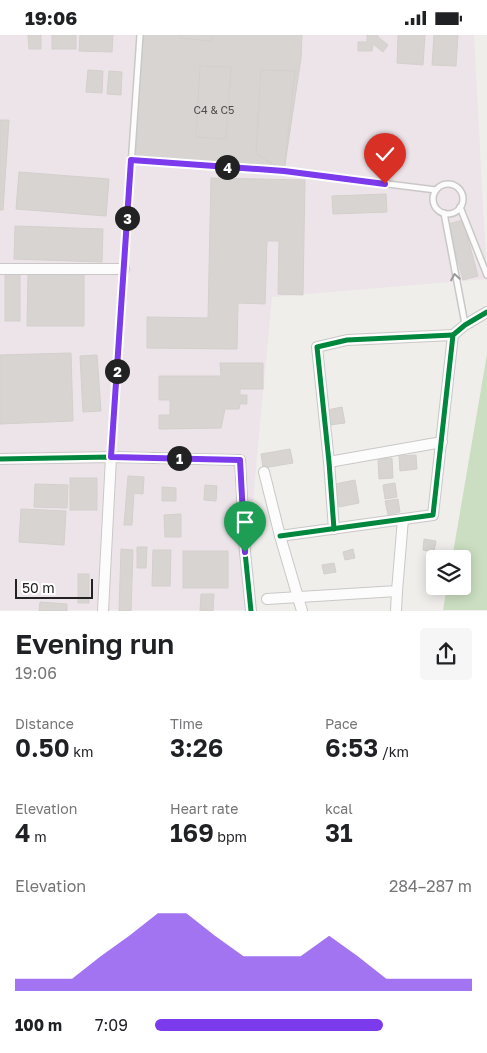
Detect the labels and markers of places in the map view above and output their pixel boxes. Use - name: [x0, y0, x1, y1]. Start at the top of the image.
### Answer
- pin: [364, 133, 406, 184]
- pin: 4: [214, 155, 240, 179]
- pin: 3: [114, 205, 140, 231]
- pin: 2: [104, 359, 130, 383]
- pin: 1: [166, 445, 192, 471]
- pin: [224, 501, 266, 552]

